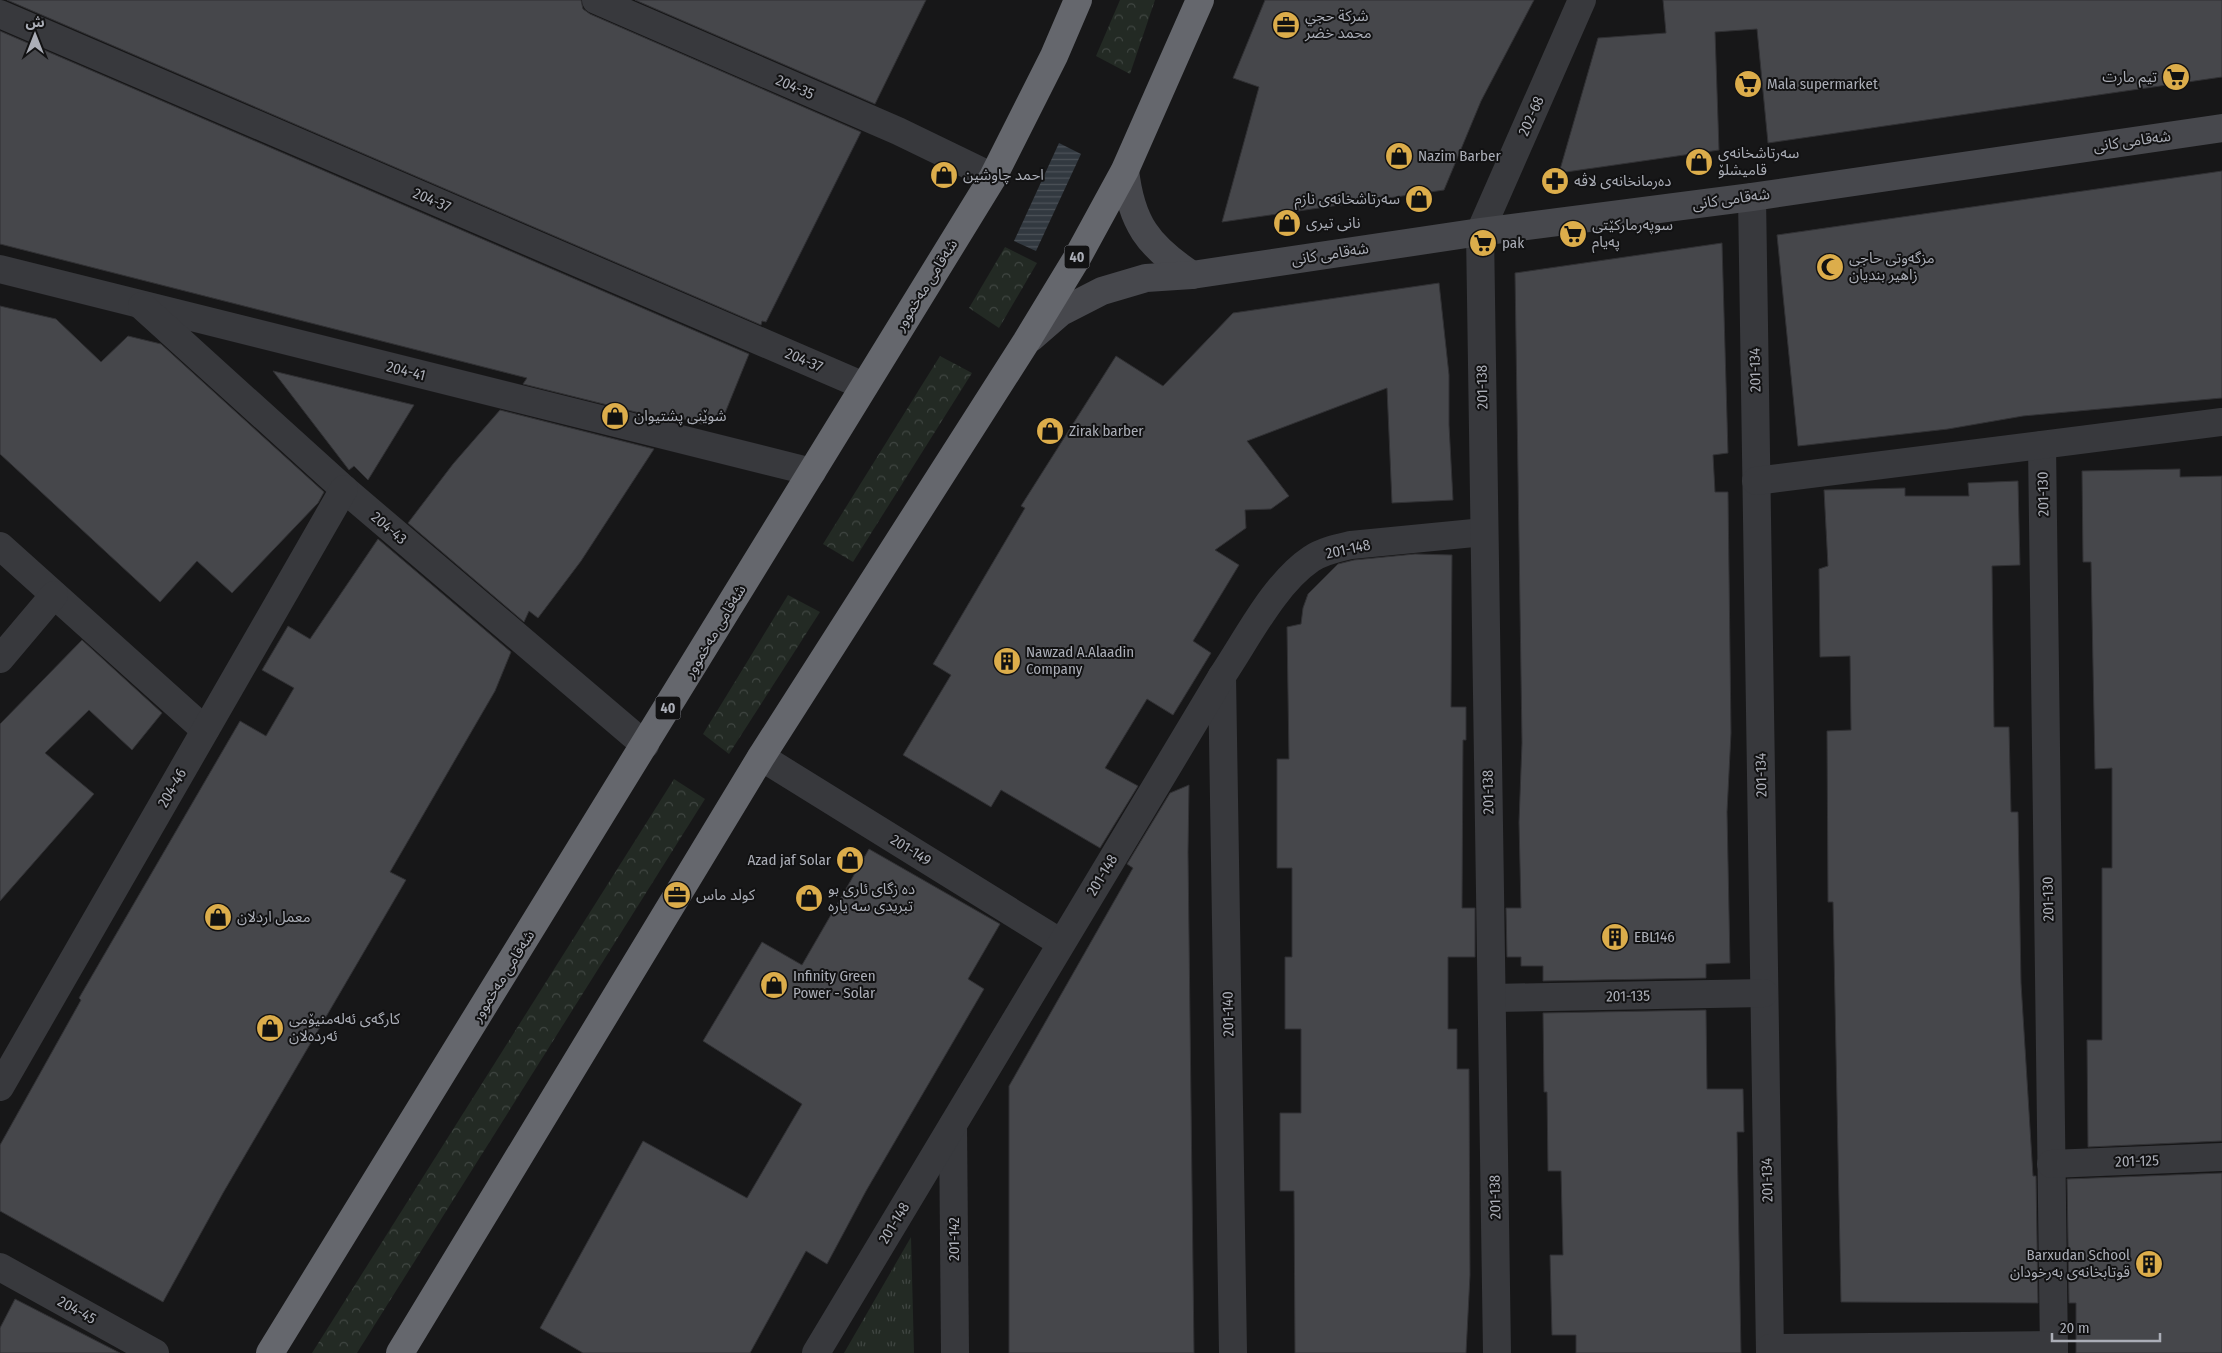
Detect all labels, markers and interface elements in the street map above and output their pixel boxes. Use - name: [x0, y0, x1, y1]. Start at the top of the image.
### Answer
- place label: شركة حجي محمد خضر: [1304, 7, 1372, 42]
- north arrow: [10, 10, 60, 60]
- office icon: شركة حجي محمد خضر: [1271, 10, 1301, 40]
- text: ش: [25, 14, 45, 31]
- supermarket icon: تيم مارت: [2161, 62, 2191, 92]
- place label: تيم مارت: [2102, 68, 2157, 88]
- supermarket icon: Mala supermarket: [1733, 69, 1763, 99]
- street label: 204-35: [773, 71, 817, 103]
- place label: Mala supermarket: [1767, 75, 1878, 93]
- street label: 202-68: [1514, 93, 1548, 139]
- street label: شەقامی کانی: [2092, 127, 2172, 155]
- shop icon: Nazim Barber: [1384, 141, 1414, 171]
- place label: سەرتاشخانەی قامیشلۆ: [1718, 144, 1800, 179]
- place label: Nazim Barber: [1418, 147, 1501, 165]
- shop icon: سەرتاشخانەی قامیشلۆ: [1684, 147, 1714, 177]
- shop icon: احمد چاوشين: [929, 160, 959, 190]
- place label: احمد چاوشين: [963, 166, 1044, 185]
- pharmacy icon: دەرمانخانەی لاڤە: [1540, 166, 1570, 196]
- place label: دەرمانخانەی لاڤە: [1574, 172, 1671, 190]
- street label: 204-37: [410, 184, 454, 216]
- shop icon: سەرتاشخانەی نازم: [1404, 184, 1434, 214]
- street label: شەقامی کانی: [1691, 185, 1771, 213]
- place label: سەرتاشخانەی نازم: [1295, 190, 1400, 210]
- shop icon: نانی تیری: [1272, 208, 1302, 238]
- place label: نانی تیری: [1306, 214, 1360, 232]
- place label: سوپەرماركێتی پەیام: [1592, 216, 1673, 253]
- supermarket icon: سوپەرماركێتی پەیام: [1558, 219, 1588, 249]
- supermarket icon: pak: [1468, 228, 1498, 258]
- place label: pak: [1502, 234, 1524, 252]
- street label: شەقامی مەخموور: [890, 236, 961, 335]
- street label: شەقامی کانی: [1290, 239, 1370, 269]
- road number: 40: [1064, 246, 1090, 268]
- place label: مزگەوتی حاجی زاهیر بندیان: [1849, 249, 1935, 284]
- mosque icon: مزگەوتی حاجی زاهیر بندیان: [1815, 252, 1845, 282]
- street label: 204-37: [782, 344, 826, 376]
- street label: 201-134: [1746, 348, 1764, 392]
- street label: 204-41: [385, 358, 427, 384]
- street label: 201-138: [1473, 365, 1491, 409]
- shop icon: شوێنی پشتیوان: [600, 401, 630, 431]
- place label: شوێنی پشتیوان: [634, 407, 727, 426]
- shop icon: Zirak barber: [1035, 416, 1065, 446]
- place label: Zirak barber: [1069, 422, 1144, 440]
- street label: 201-130: [2034, 471, 2052, 517]
- street label: 204-43: [368, 508, 411, 548]
- street label: 201-148: [1324, 536, 1372, 562]
- street label: شەقامی مەخموور: [680, 581, 750, 681]
- place label: Nawzad A.Alaadin Company: [1026, 643, 1134, 678]
- building icon: Nawzad A.Alaadin Company: [992, 646, 1022, 676]
- road number: 40: [656, 696, 680, 720]
- street label: 201-134: [1752, 753, 1770, 797]
- street label: 204-46: [154, 765, 190, 811]
- street label: 201-138: [1479, 770, 1497, 814]
- street label: 201-149: [887, 831, 935, 869]
- shop icon: Azad jaf Solar: [835, 845, 865, 875]
- place label: Azad jaf Solar: [747, 851, 832, 869]
- street label: 201-148: [1083, 851, 1121, 899]
- street label: 201-130: [2039, 876, 2057, 922]
- office icon: كولد ماس: [662, 880, 692, 910]
- place label: ده زگاى ئاری بو تبریدی سە یارە: [828, 880, 915, 915]
- shop icon: ده زگاى ئاری بو تبریدی سە یارە: [794, 883, 824, 913]
- place label: كولد ماس: [696, 886, 756, 904]
- shop icon: معمل اردلان: [203, 902, 233, 932]
- place label: معمل اردلان: [237, 908, 311, 926]
- building icon: EBL146: [1600, 922, 1630, 952]
- street label: شەقامی مەخموور: [467, 927, 538, 1026]
- place label: EBL146: [1634, 928, 1675, 946]
- place label: Infinity Green Power - Solar: [793, 967, 876, 1002]
- shop icon: Infinity Green Power - Solar: [759, 970, 789, 1000]
- street label: 201-135: [1606, 987, 1650, 1005]
- street label: 201-140: [1219, 991, 1237, 1037]
- place label: کارگەی ئەلەمنیۆمی ئەردەلان: [289, 1010, 401, 1045]
- shop icon: کارگەی ئەلەمنیۆمی ئەردەلان: [255, 1013, 285, 1043]
- street label: 201-125: [2115, 1151, 2159, 1171]
- street label: 201-134: [1758, 1158, 1776, 1202]
- street label: 201-138: [1486, 1175, 1504, 1219]
- street label: 201-148: [875, 1199, 913, 1247]
- street label: 201-142: [945, 1217, 963, 1261]
- place label: Barxudan School قوتابخانەی بەرخودان: [2010, 1246, 2130, 1281]
- building icon: Barxudan School قوتابخانەی بەرخودان: [2134, 1249, 2164, 1279]
- street label: 204-45: [55, 1292, 99, 1328]
- scale bar: [2052, 1310, 2160, 1342]
- text: 20 m: [2060, 1319, 2090, 1337]

